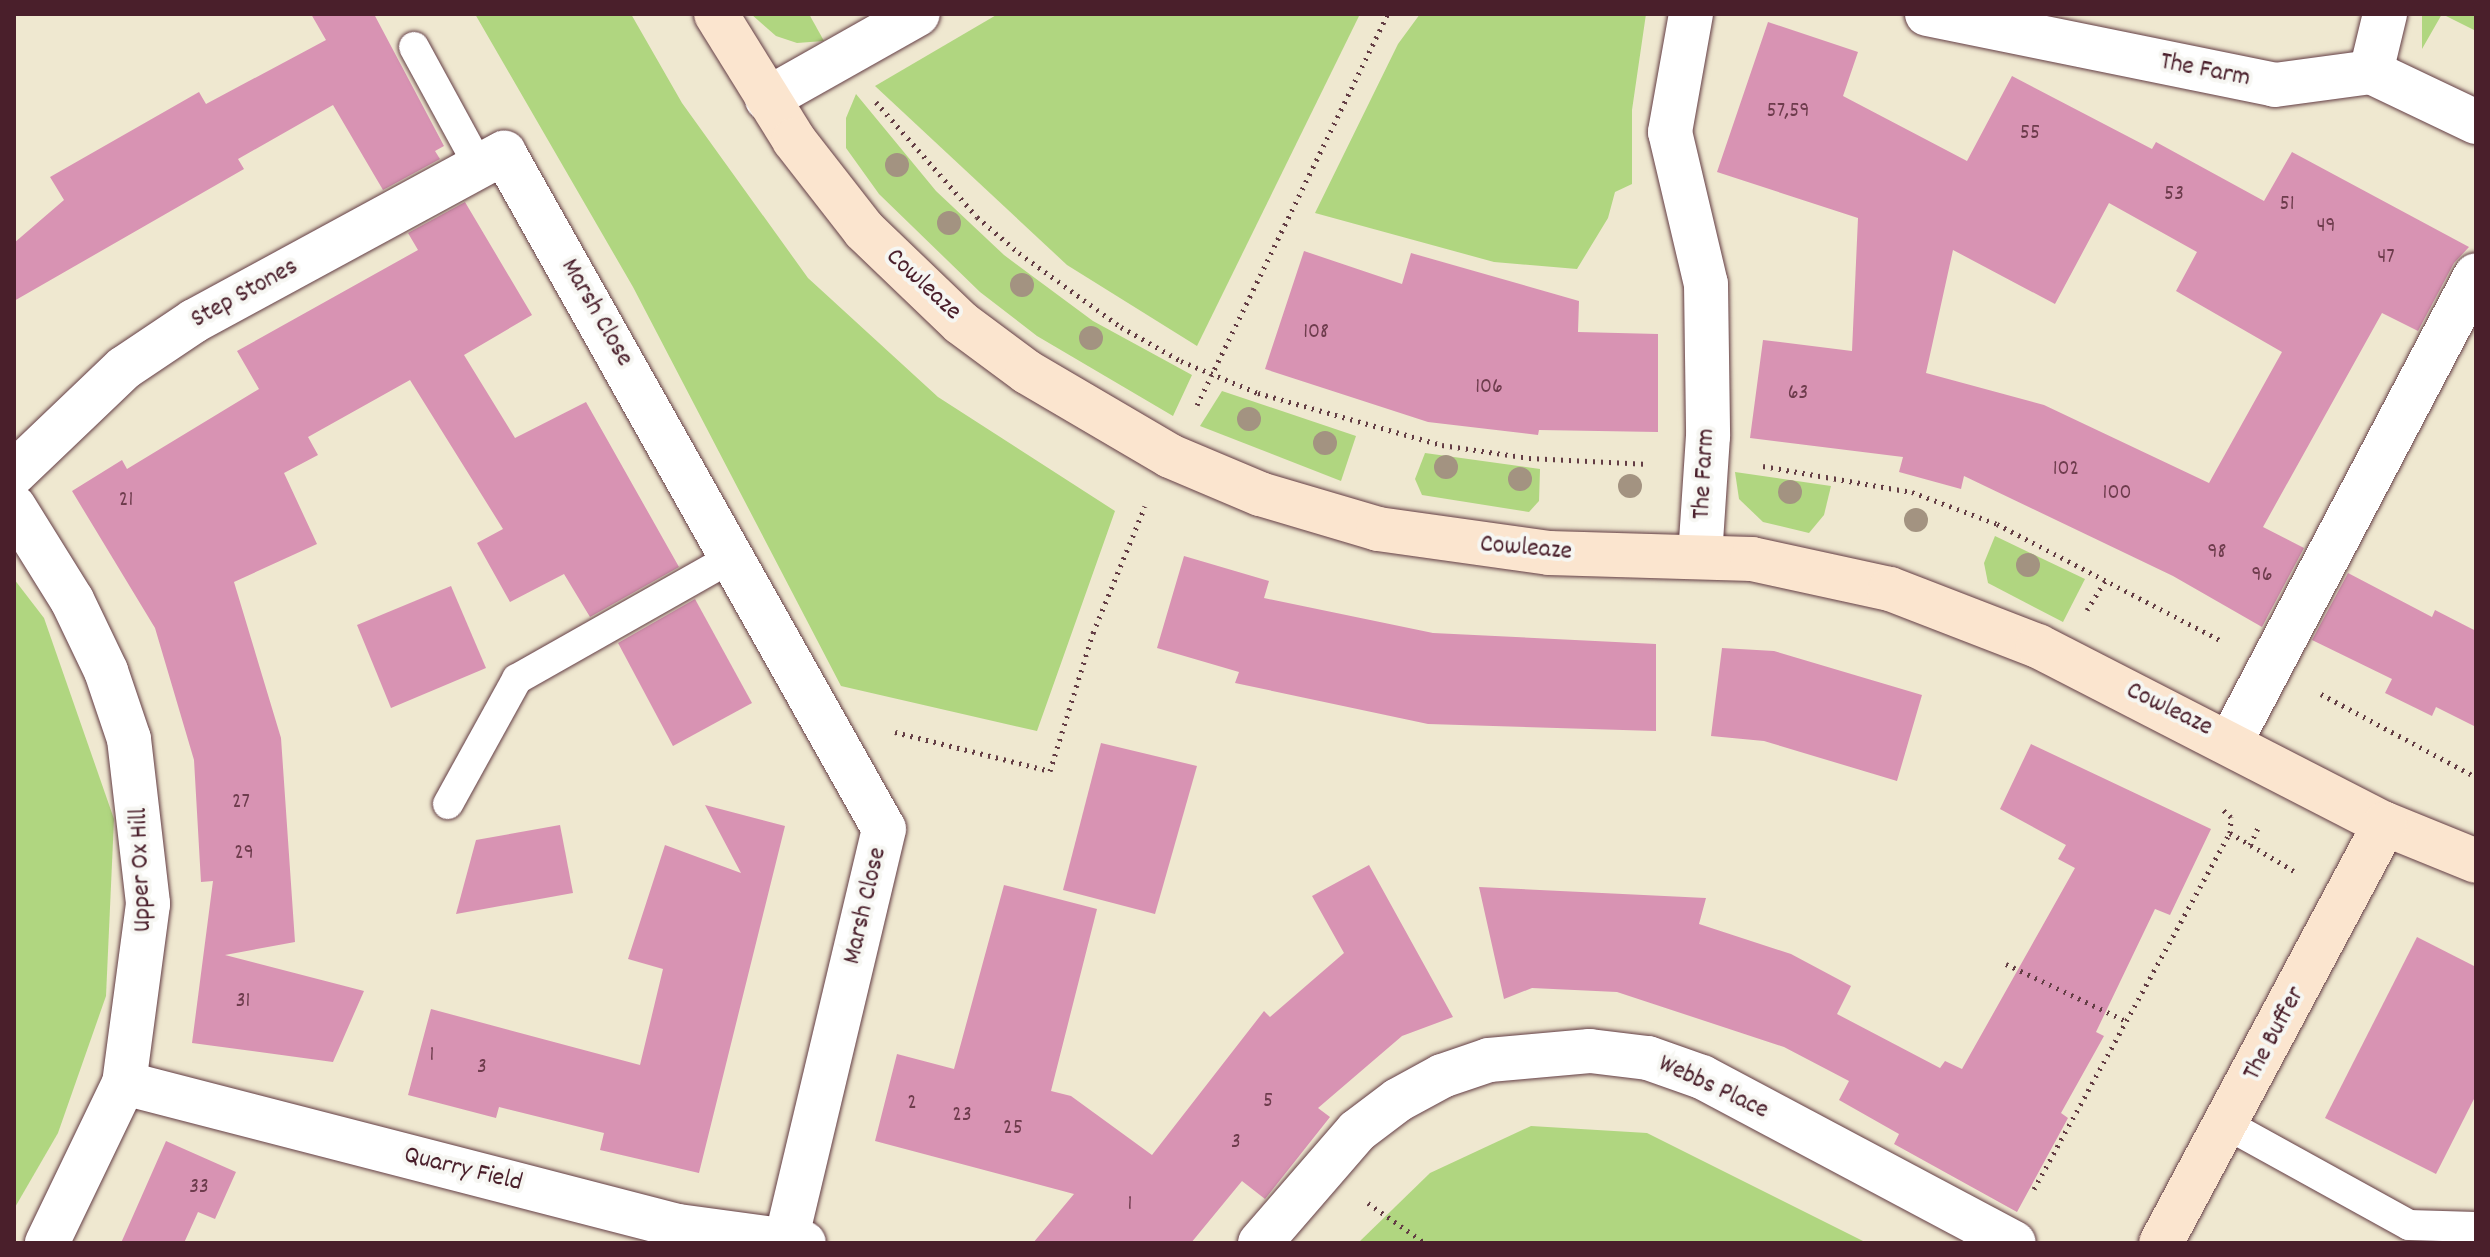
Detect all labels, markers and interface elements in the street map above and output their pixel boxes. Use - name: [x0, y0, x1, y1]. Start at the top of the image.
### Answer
- street label: The Farm: [2157, 47, 2253, 95]
- house number: 57,59: [1766, 99, 1810, 125]
- house number: 55: [2020, 121, 2040, 147]
- house number: 53: [2164, 182, 2184, 208]
- house number: 51: [2279, 192, 2295, 218]
- house number: 49: [2316, 214, 2336, 240]
- street label: Cowleaze: [879, 242, 967, 328]
- house number: 47: [2377, 245, 2395, 271]
- street label: Step Stones: [186, 252, 304, 336]
- street label: Marsh Close: [553, 254, 639, 372]
- house number: 108: [1303, 320, 1329, 346]
- house number: 106: [1475, 375, 1503, 401]
- house number: 63: [1788, 381, 1808, 407]
- street label: The Farm: [1687, 428, 1723, 520]
- house number: 102: [2053, 457, 2079, 483]
- house number: 100: [2103, 481, 2131, 507]
- house number: 21: [119, 488, 133, 514]
- street label: Cowleaze: [1479, 529, 1573, 569]
- house number: 98: [2208, 540, 2226, 566]
- house number: 96: [2252, 563, 2272, 589]
- street label: Cowleaze: [2121, 676, 2217, 744]
- house number: 27: [232, 790, 250, 816]
- street label: Upper Ox Hill: [124, 807, 160, 933]
- house number: 29: [234, 841, 254, 867]
- street label: Marsh Close: [837, 845, 895, 967]
- street label: The Buffer: [2237, 982, 2313, 1086]
- house number: 31: [236, 989, 250, 1015]
- house number: 1: [430, 1043, 434, 1069]
- street label: Webbs Place: [1653, 1049, 1773, 1127]
- house number: 3: [477, 1055, 487, 1081]
- house number: 5: [1263, 1089, 1273, 1115]
- house number: 2: [907, 1091, 917, 1117]
- house number: 23: [952, 1103, 972, 1129]
- house number: 25: [1003, 1116, 1023, 1142]
- house number: 3: [1231, 1130, 1241, 1156]
- street label: Quarry Field: [401, 1140, 525, 1200]
- house number: 33: [189, 1175, 209, 1201]
- house number: 1: [1128, 1192, 1132, 1218]

